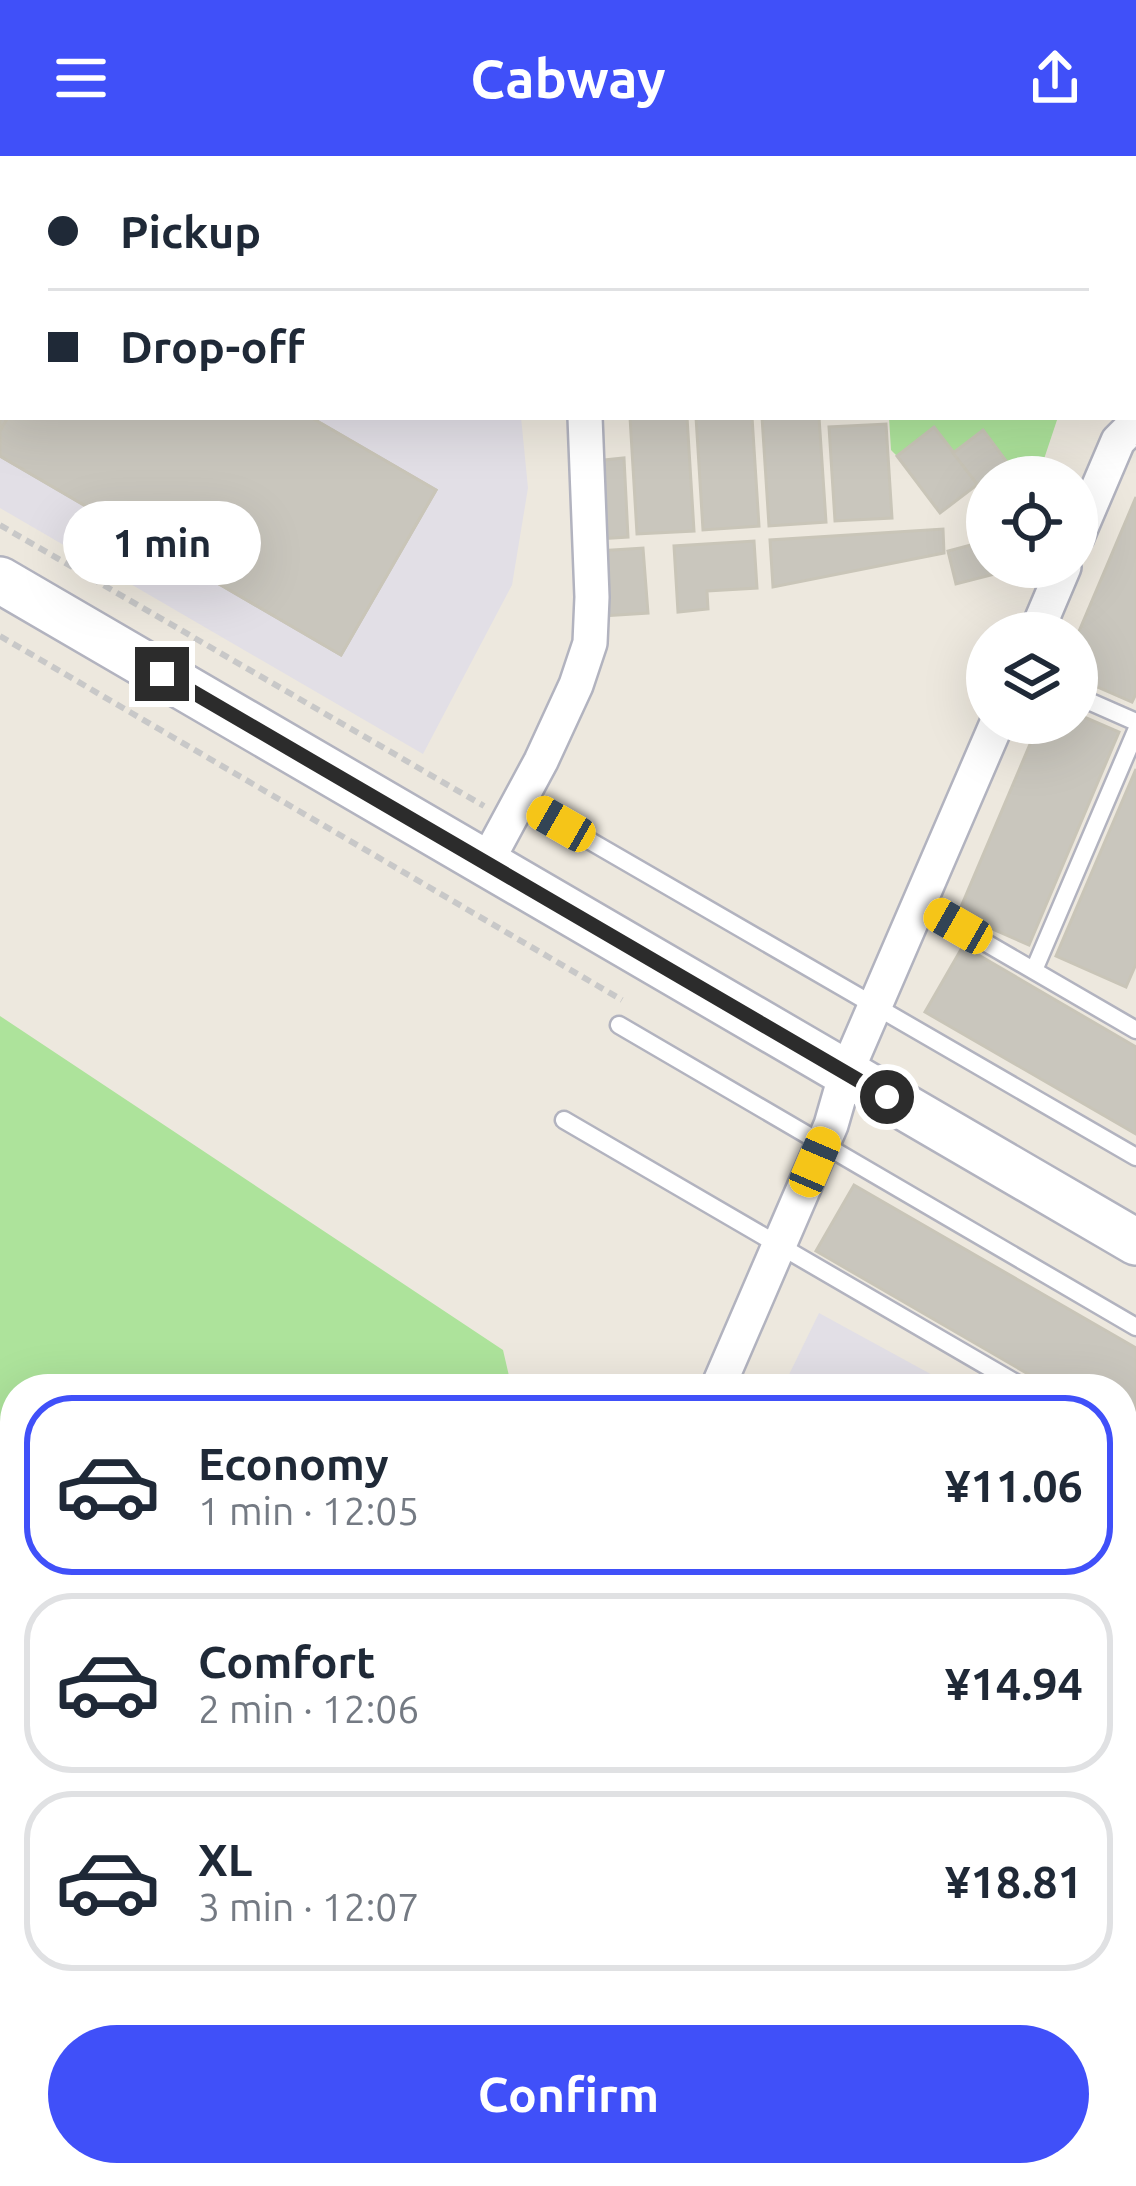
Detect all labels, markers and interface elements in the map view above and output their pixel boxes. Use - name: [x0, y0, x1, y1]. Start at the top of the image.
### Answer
- icon: menu: [48, 45, 114, 111]
- icon: share: [1022, 45, 1088, 111]
- text: Cabway: [470, 48, 666, 108]
- text: Pickup: [120, 206, 261, 257]
- text: Drop-off: [120, 321, 305, 372]
- map controls: [966, 456, 1098, 744]
- button: locate: [966, 456, 1098, 588]
- callout: 1 min: [63, 500, 261, 584]
- text: 1 min: [113, 521, 211, 564]
- button: layers: [966, 612, 1098, 744]
- route end: [135, 647, 189, 701]
- car: [521, 790, 601, 858]
- car: [918, 892, 998, 960]
- route start: [860, 1070, 914, 1124]
- car: [784, 1122, 846, 1202]
- icon: car: [54, 1431, 162, 1539]
- text: Economy: [198, 1438, 389, 1489]
- text: ¥11.06: [945, 1460, 1083, 1511]
- text: 1 min · 12:05: [198, 1489, 419, 1532]
- icon: car: [54, 1629, 162, 1737]
- text: Comfort: [198, 1636, 375, 1687]
- text: ¥14.94: [945, 1658, 1083, 1709]
- text: 2 min · 12:06: [198, 1687, 419, 1730]
- icon: car: [54, 1827, 162, 1935]
- text: XL: [198, 1834, 252, 1885]
- text: ¥18.81: [945, 1856, 1083, 1907]
- text: 3 min · 12:07: [198, 1885, 419, 1928]
- button: Confirm: [48, 2025, 1089, 2163]

